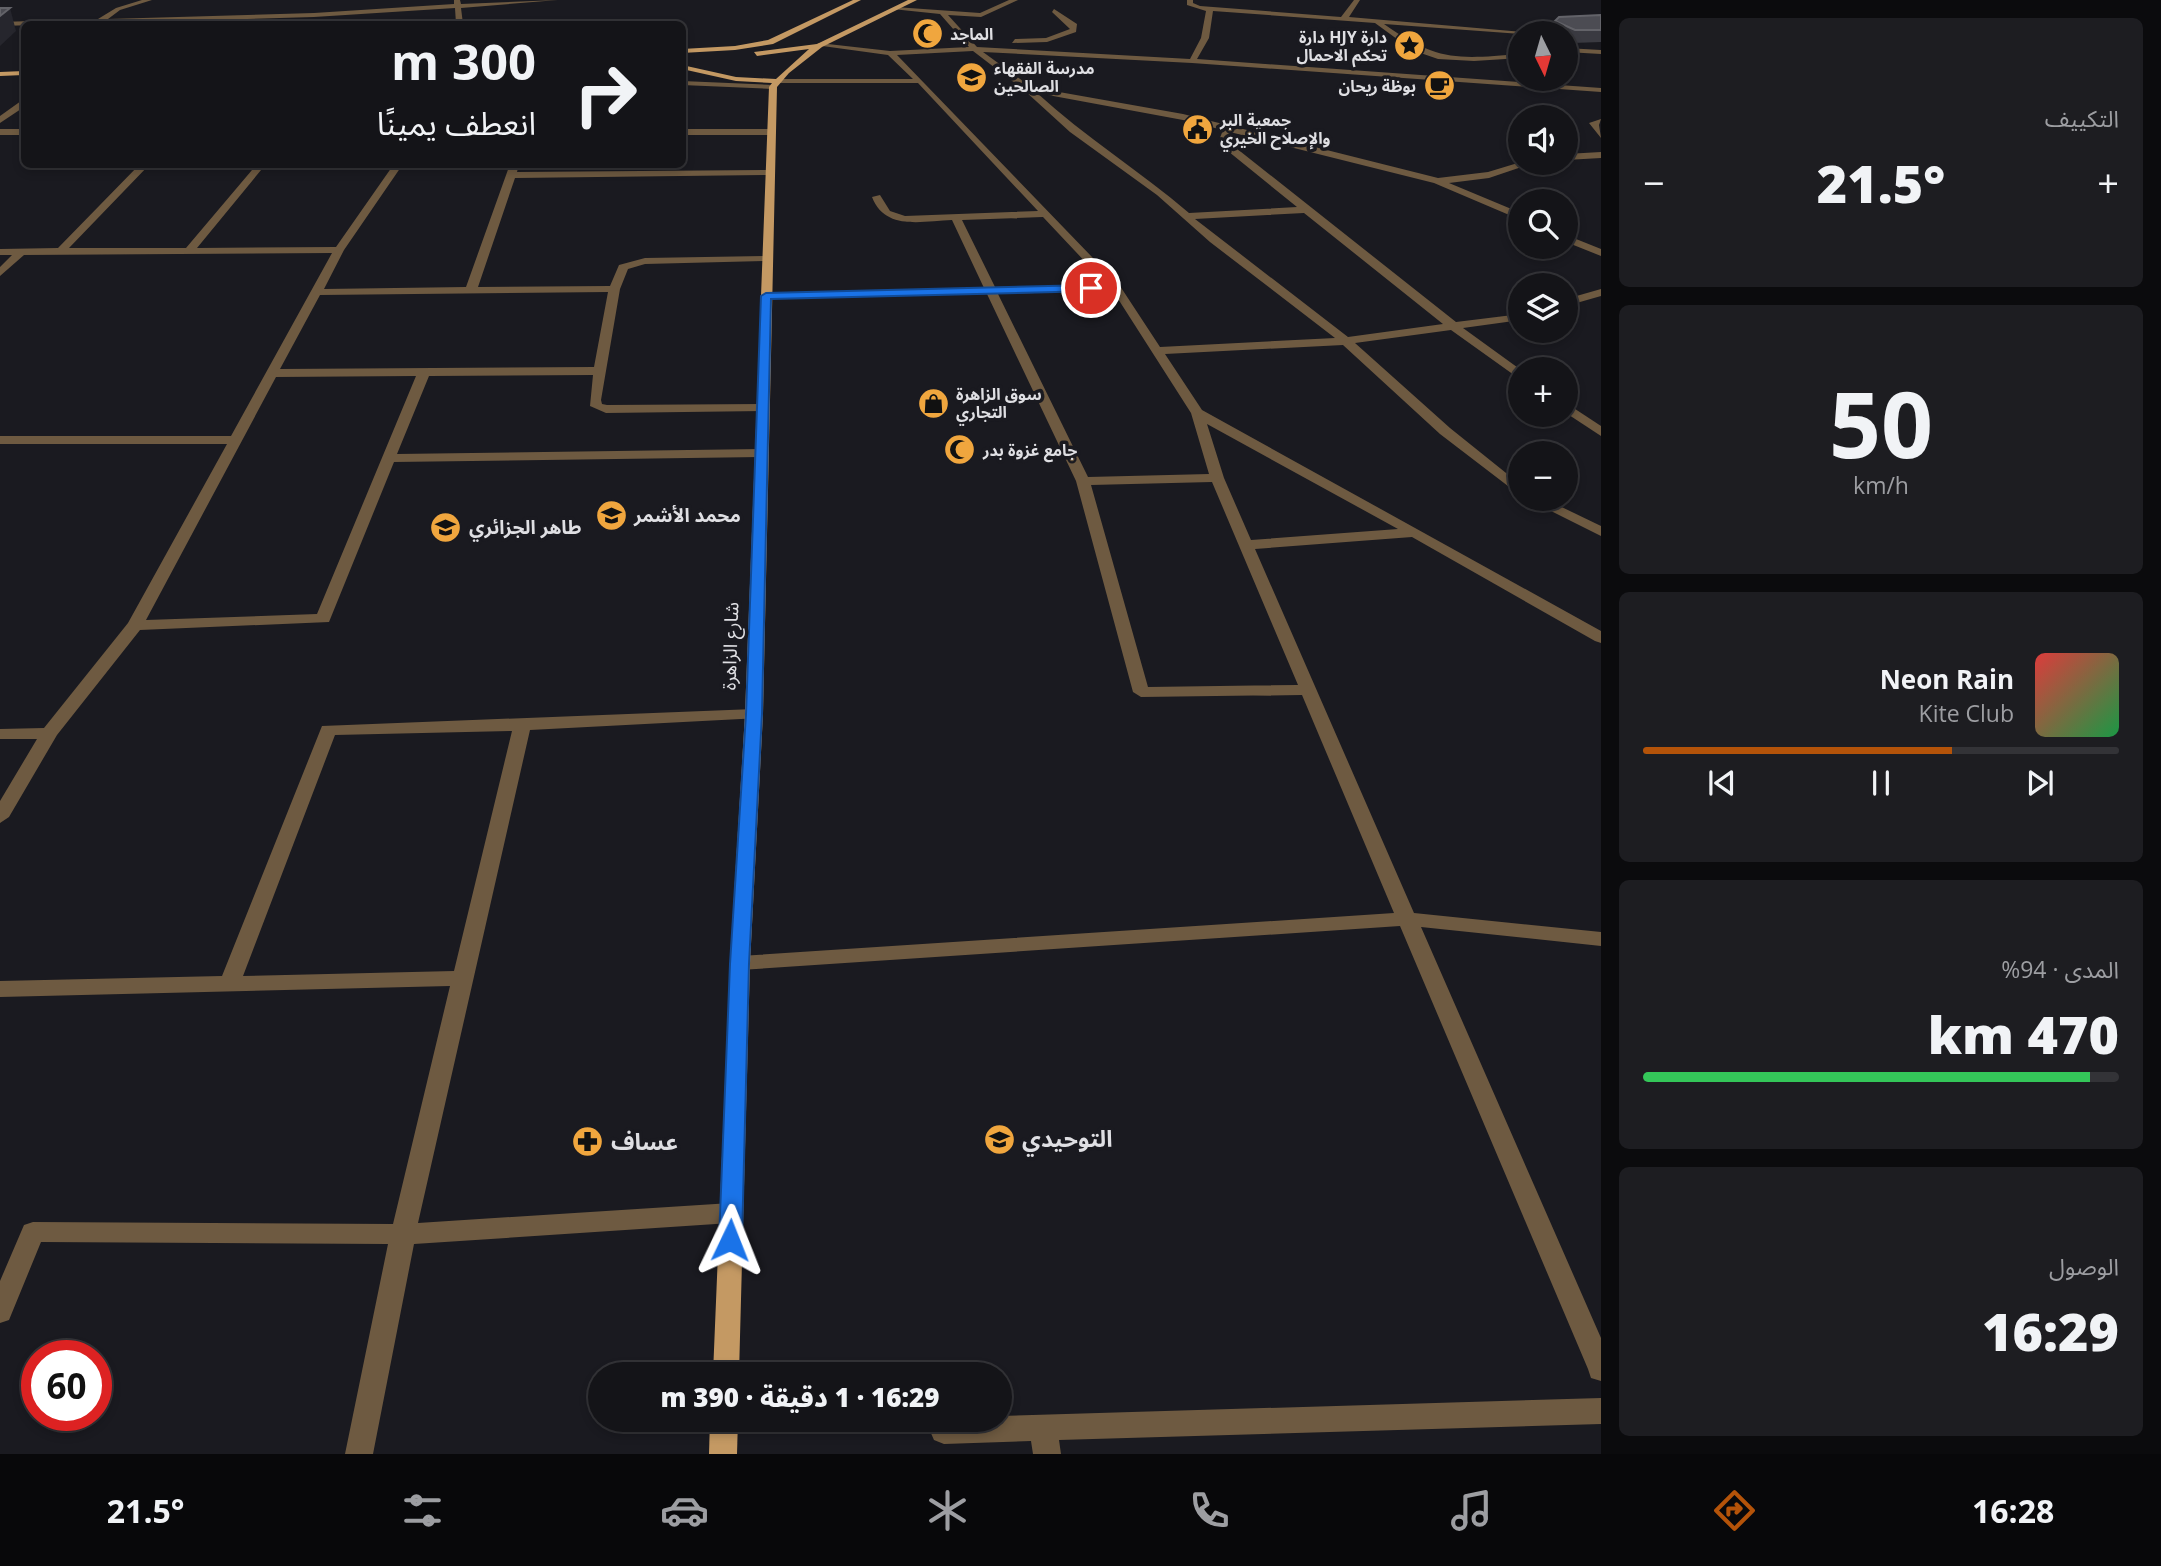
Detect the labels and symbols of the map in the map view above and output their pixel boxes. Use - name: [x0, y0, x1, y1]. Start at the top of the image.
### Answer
- mosque icon: الماجد: [910, 17, 944, 51]
- north arrow: [1508, 21, 1578, 91]
- place label: الماجد: [950, 23, 993, 45]
- place label: دارة HJY دارة تحكم الاحمال: [1296, 26, 1387, 68]
- place icon: دارة HJY دارة تحكم الاحمال: [1393, 29, 1427, 63]
- place label: مدرسة الفقهاء الصالحين: [994, 57, 1095, 97]
- school or university icon: مدرسة الفقهاء الصالحين: [954, 60, 988, 94]
- cafe icon: بوظة ريحان: [1422, 69, 1456, 103]
- place label: بوظة ريحان: [1338, 75, 1416, 97]
- place label: جمعية البر والإصلاح الخيري: [1219, 109, 1331, 152]
- public building icon: جمعية البر والإصلاح الخيري: [1180, 112, 1214, 146]
- pin: [1061, 258, 1121, 318]
- place label: سوق الزاهرة التجاري: [956, 383, 1042, 426]
- shop icon: سوق الزاهرة التجاري: [916, 386, 950, 420]
- mosque icon: جامع غزوة بدر: [943, 433, 977, 467]
- place label: جامع غزوة بدر: [982, 439, 1077, 463]
- school or university icon: محمد الأشمر: [594, 498, 628, 532]
- place label: محمد الأشمر: [633, 502, 741, 528]
- school or university icon: طاهر الجزائري: [429, 510, 463, 544]
- place label: طاهر الجزائري: [469, 514, 581, 542]
- street label: شارع الزاهرة: [715, 601, 746, 691]
- school or university icon: التوحيدي: [982, 1122, 1016, 1156]
- place label: التوحيدي: [1022, 1122, 1112, 1157]
- pharmacy icon: عساف: [571, 1125, 605, 1159]
- place label: عساف: [611, 1125, 678, 1157]
- position arrow: [693, 1203, 767, 1277]
- speed limit sign: 60: [21, 1340, 112, 1431]

